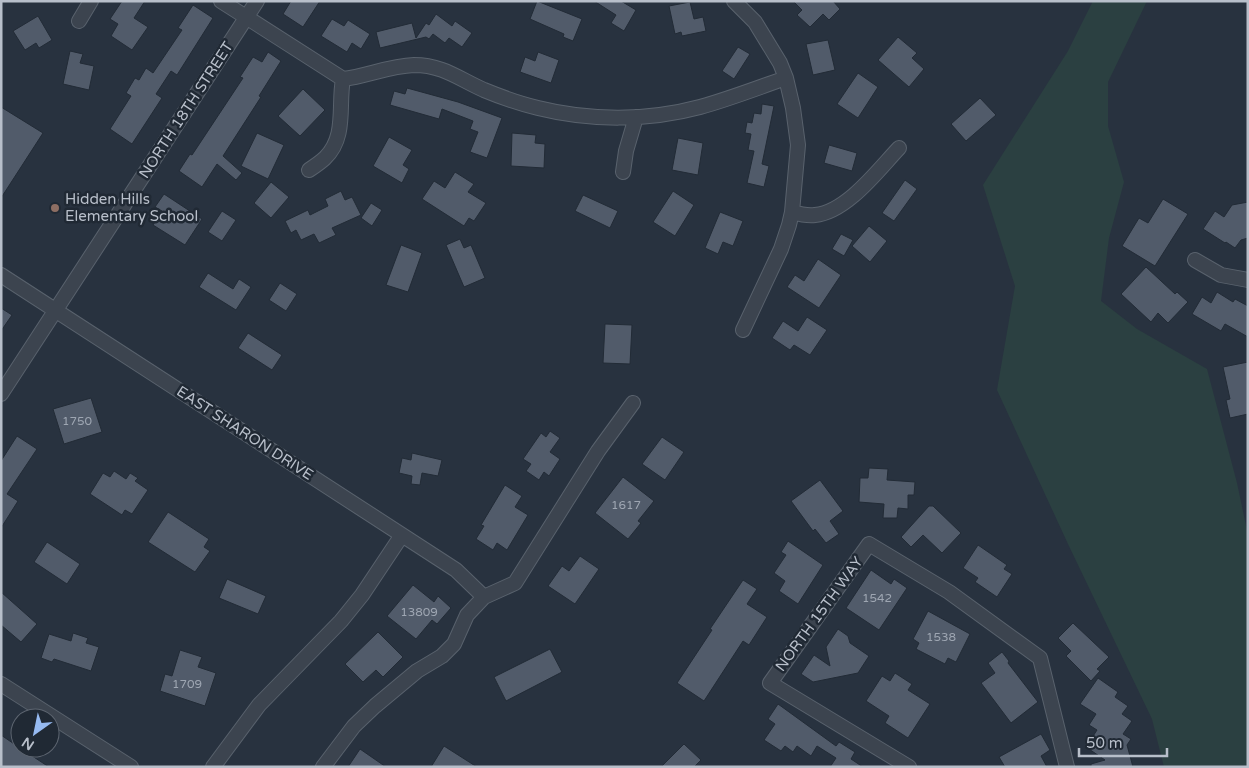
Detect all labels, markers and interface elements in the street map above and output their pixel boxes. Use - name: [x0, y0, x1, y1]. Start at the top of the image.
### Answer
- street label: NORTH 18TH STREET: [135, 38, 237, 182]
- place label: Hidden Hills Elementary School: [65, 190, 198, 225]
- marker: Hidden Hills Elementary School: [49, 202, 61, 214]
- street label: EAST SHARON DRIVE: [173, 382, 317, 484]
- house number: 1750: [62, 414, 93, 428]
- house number: 1617: [611, 498, 641, 512]
- street label: NORTH 15TH WAY: [771, 553, 867, 675]
- house number: 1542: [862, 591, 892, 605]
- house number: 13809: [400, 605, 438, 619]
- house number: 1538: [926, 630, 956, 644]
- house number: 1709: [172, 677, 202, 691]
- north arrow: [10, 708, 60, 758]
- scale bar: [1079, 726, 1166, 758]
- text: N: [19, 733, 38, 754]
- text: 50 m: [1086, 734, 1123, 752]

